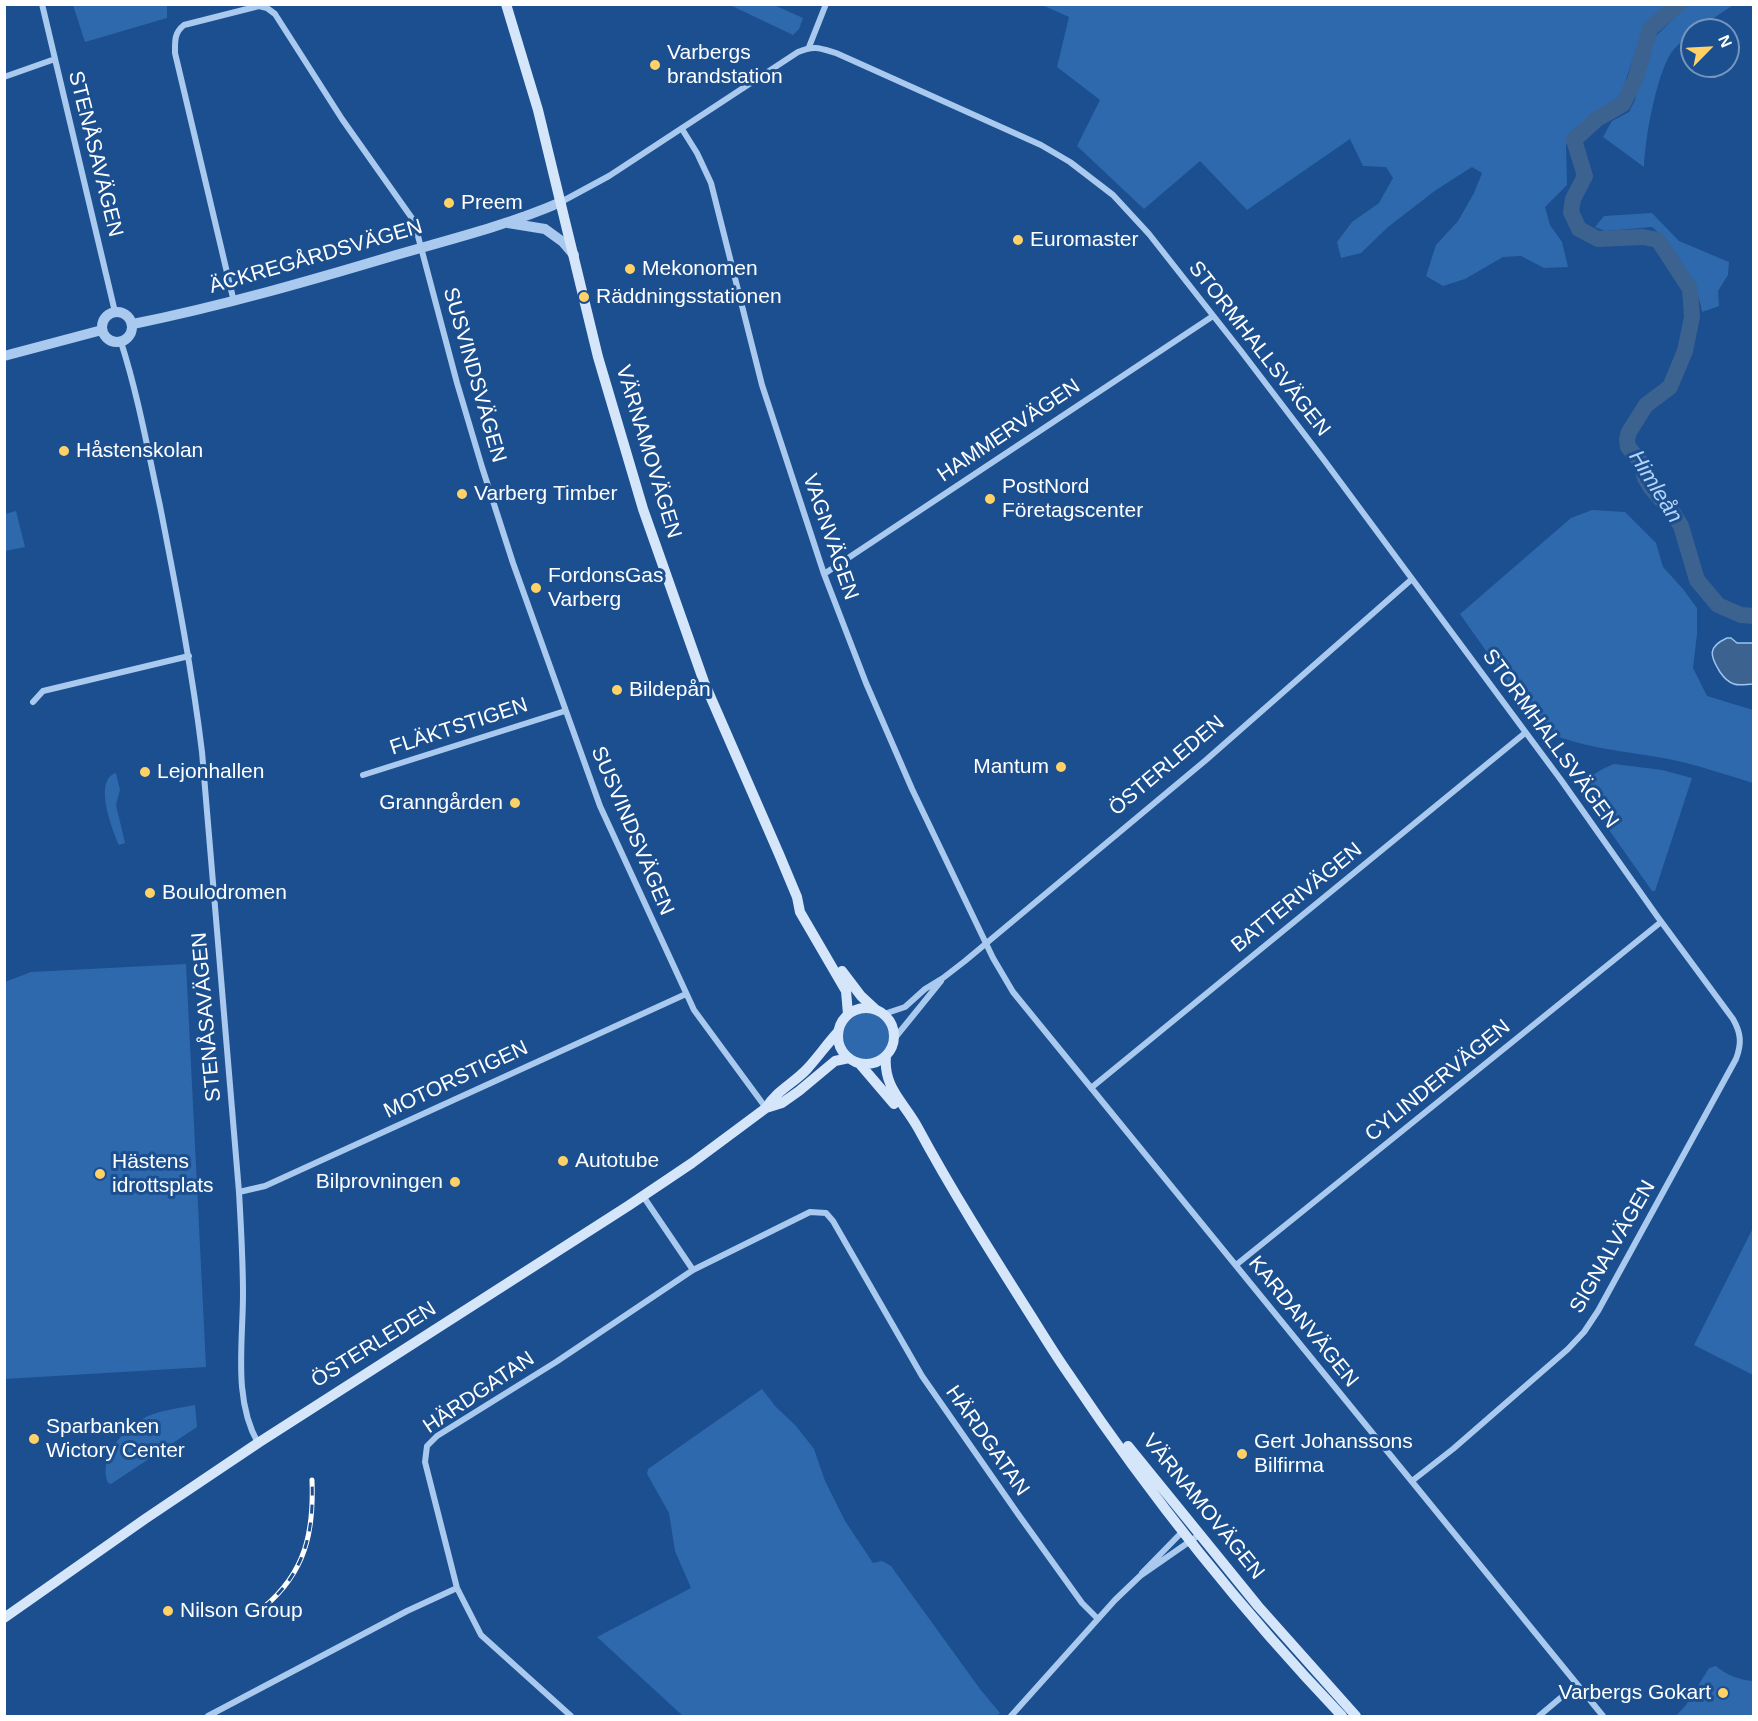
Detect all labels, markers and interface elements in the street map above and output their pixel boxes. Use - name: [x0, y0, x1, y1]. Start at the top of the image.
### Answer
- north arrow: [1680, 18, 1740, 78]
- text: N: [1715, 33, 1735, 50]
- place label: Varbergs brandstation: [667, 40, 783, 90]
- marker: Varbergs brandstation: [648, 58, 662, 72]
- street label: STENÅSAVÄGEN: [62, 68, 128, 240]
- place label: Preem: [461, 190, 523, 216]
- marker: Preem: [442, 196, 456, 210]
- street label: ÄCKREGÅRDSVÄGEN: [207, 214, 425, 300]
- place label: Euromaster: [1030, 227, 1139, 253]
- marker: Euromaster: [1011, 233, 1025, 247]
- place label: Mekonomen: [642, 256, 758, 282]
- street label: STORMHALLSVÄGEN: [1183, 256, 1335, 442]
- marker: Mekonomen: [623, 262, 637, 276]
- place label: Räddningsstationen: [596, 284, 782, 310]
- street label: SUSVINDSVÄGEN: [437, 285, 511, 465]
- marker: Räddningsstationen: [577, 290, 591, 304]
- street label: VÄRNAMOVÄGEN: [610, 362, 686, 542]
- street label: HAMMERVÄGEN: [933, 374, 1085, 488]
- place label: Håstenskolan: [76, 438, 203, 464]
- marker: Håstenskolan: [57, 444, 71, 458]
- water label: Himleån: [1622, 446, 1688, 528]
- street label: VAGNVÄGEN: [797, 471, 863, 603]
- place label: PostNord Företagscenter: [1002, 474, 1143, 524]
- place label: Varberg Timber: [474, 481, 618, 507]
- marker: Varberg Timber: [455, 487, 469, 501]
- marker: PostNord Företagscenter: [983, 492, 997, 506]
- place label: FordonsGas Varberg: [548, 563, 664, 613]
- marker: FordonsGas Varberg: [529, 581, 543, 595]
- street label: STORMHALLSVÄGEN: [1476, 644, 1624, 834]
- place label: Bildepån: [629, 677, 711, 703]
- marker: Bildepån: [610, 683, 624, 697]
- street label: FLÄKTSTIGEN: [387, 693, 531, 761]
- street label: ÖSTERLEDEN: [1104, 711, 1230, 821]
- street label: SUSVINDSVÄGEN: [585, 743, 679, 919]
- place label: Mantum: [973, 754, 1049, 780]
- place label: Lejonhallen: [157, 759, 264, 785]
- marker: Mantum: [1054, 760, 1068, 774]
- marker: Lejonhallen: [138, 765, 152, 779]
- place label: Granngården: [379, 790, 503, 816]
- marker: Granngården: [508, 796, 522, 810]
- street label: BATTERIVÄGEN: [1227, 838, 1367, 958]
- place label: Boulodromen: [162, 880, 287, 906]
- marker: Boulodromen: [143, 886, 157, 900]
- street label: STENÅSAVÄGEN: [187, 931, 227, 1103]
- street label: CYLINDERVÄGEN: [1360, 1015, 1516, 1147]
- street label: MOTORSTIGEN: [380, 1036, 532, 1124]
- place label: Autotube: [575, 1148, 659, 1174]
- place label: Hästens idrottsplats: [112, 1149, 214, 1199]
- marker: Autotube: [556, 1154, 570, 1168]
- marker: Hästens idrottsplats: [93, 1167, 107, 1181]
- place label: Bilprovningen: [316, 1169, 443, 1195]
- marker: Bilprovningen: [448, 1175, 462, 1189]
- street label: SIGNALVÄGEN: [1565, 1176, 1661, 1318]
- street label: KARDANVÄGEN: [1243, 1251, 1363, 1393]
- street label: ÖSTERLEDEN: [307, 1297, 441, 1393]
- street label: HÄRDGATAN: [419, 1347, 539, 1439]
- street label: HÄRDGATAN: [940, 1381, 1034, 1501]
- place label: Sparbanken Wictory Center: [46, 1414, 185, 1464]
- street label: VÄRNAMOVÄGEN: [1137, 1429, 1269, 1585]
- place label: Gert Johanssons Bilfirma: [1254, 1429, 1413, 1479]
- marker: Sparbanken Wictory Center: [27, 1432, 41, 1446]
- marker: Gert Johanssons Bilfirma: [1235, 1447, 1249, 1461]
- place label: Nilson Group: [180, 1598, 303, 1624]
- marker: Nilson Group: [161, 1604, 175, 1618]
- place label: Varbergs Gokart: [1558, 1680, 1711, 1706]
- marker: Varbergs Gokart: [1716, 1686, 1730, 1700]

